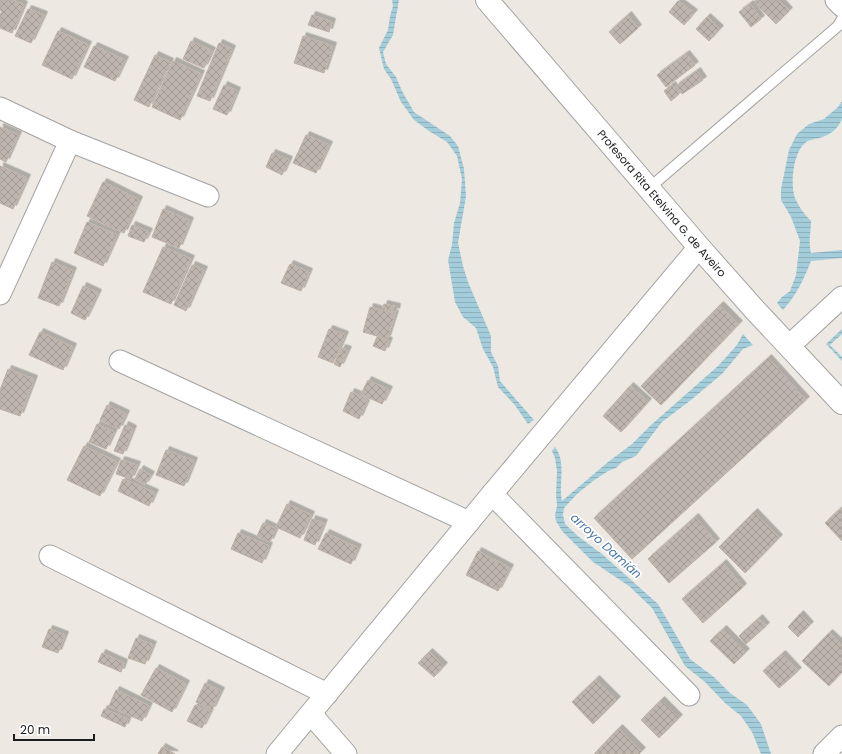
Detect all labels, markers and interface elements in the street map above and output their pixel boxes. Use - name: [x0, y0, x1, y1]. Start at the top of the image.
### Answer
- street label: Profesora Rita Etelvina G. de Aveiro: [594, 126, 730, 280]
- water label: arroyo Damián: [567, 509, 646, 582]
- scale bar: [14, 716, 94, 742]
- text: 20 m: [20, 721, 50, 738]

